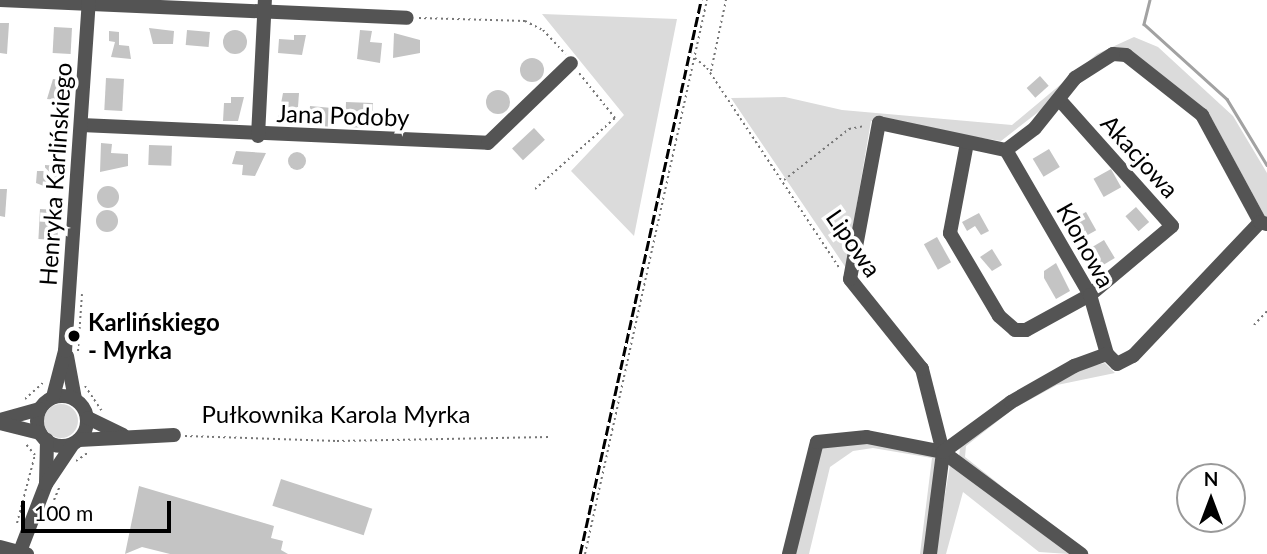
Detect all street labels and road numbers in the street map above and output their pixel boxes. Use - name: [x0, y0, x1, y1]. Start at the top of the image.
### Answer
- street label: Henryka Karlińskiego: [33, 61, 77, 287]
- street label: Jana Podoby: [276, 98, 410, 132]
- street label: Akacjowa: [1095, 109, 1185, 203]
- street label: Klonowa: [1051, 198, 1121, 292]
- street label: Lipowa: [821, 204, 887, 282]
- street label: Pułkownika Karola Myrka: [202, 400, 470, 428]

